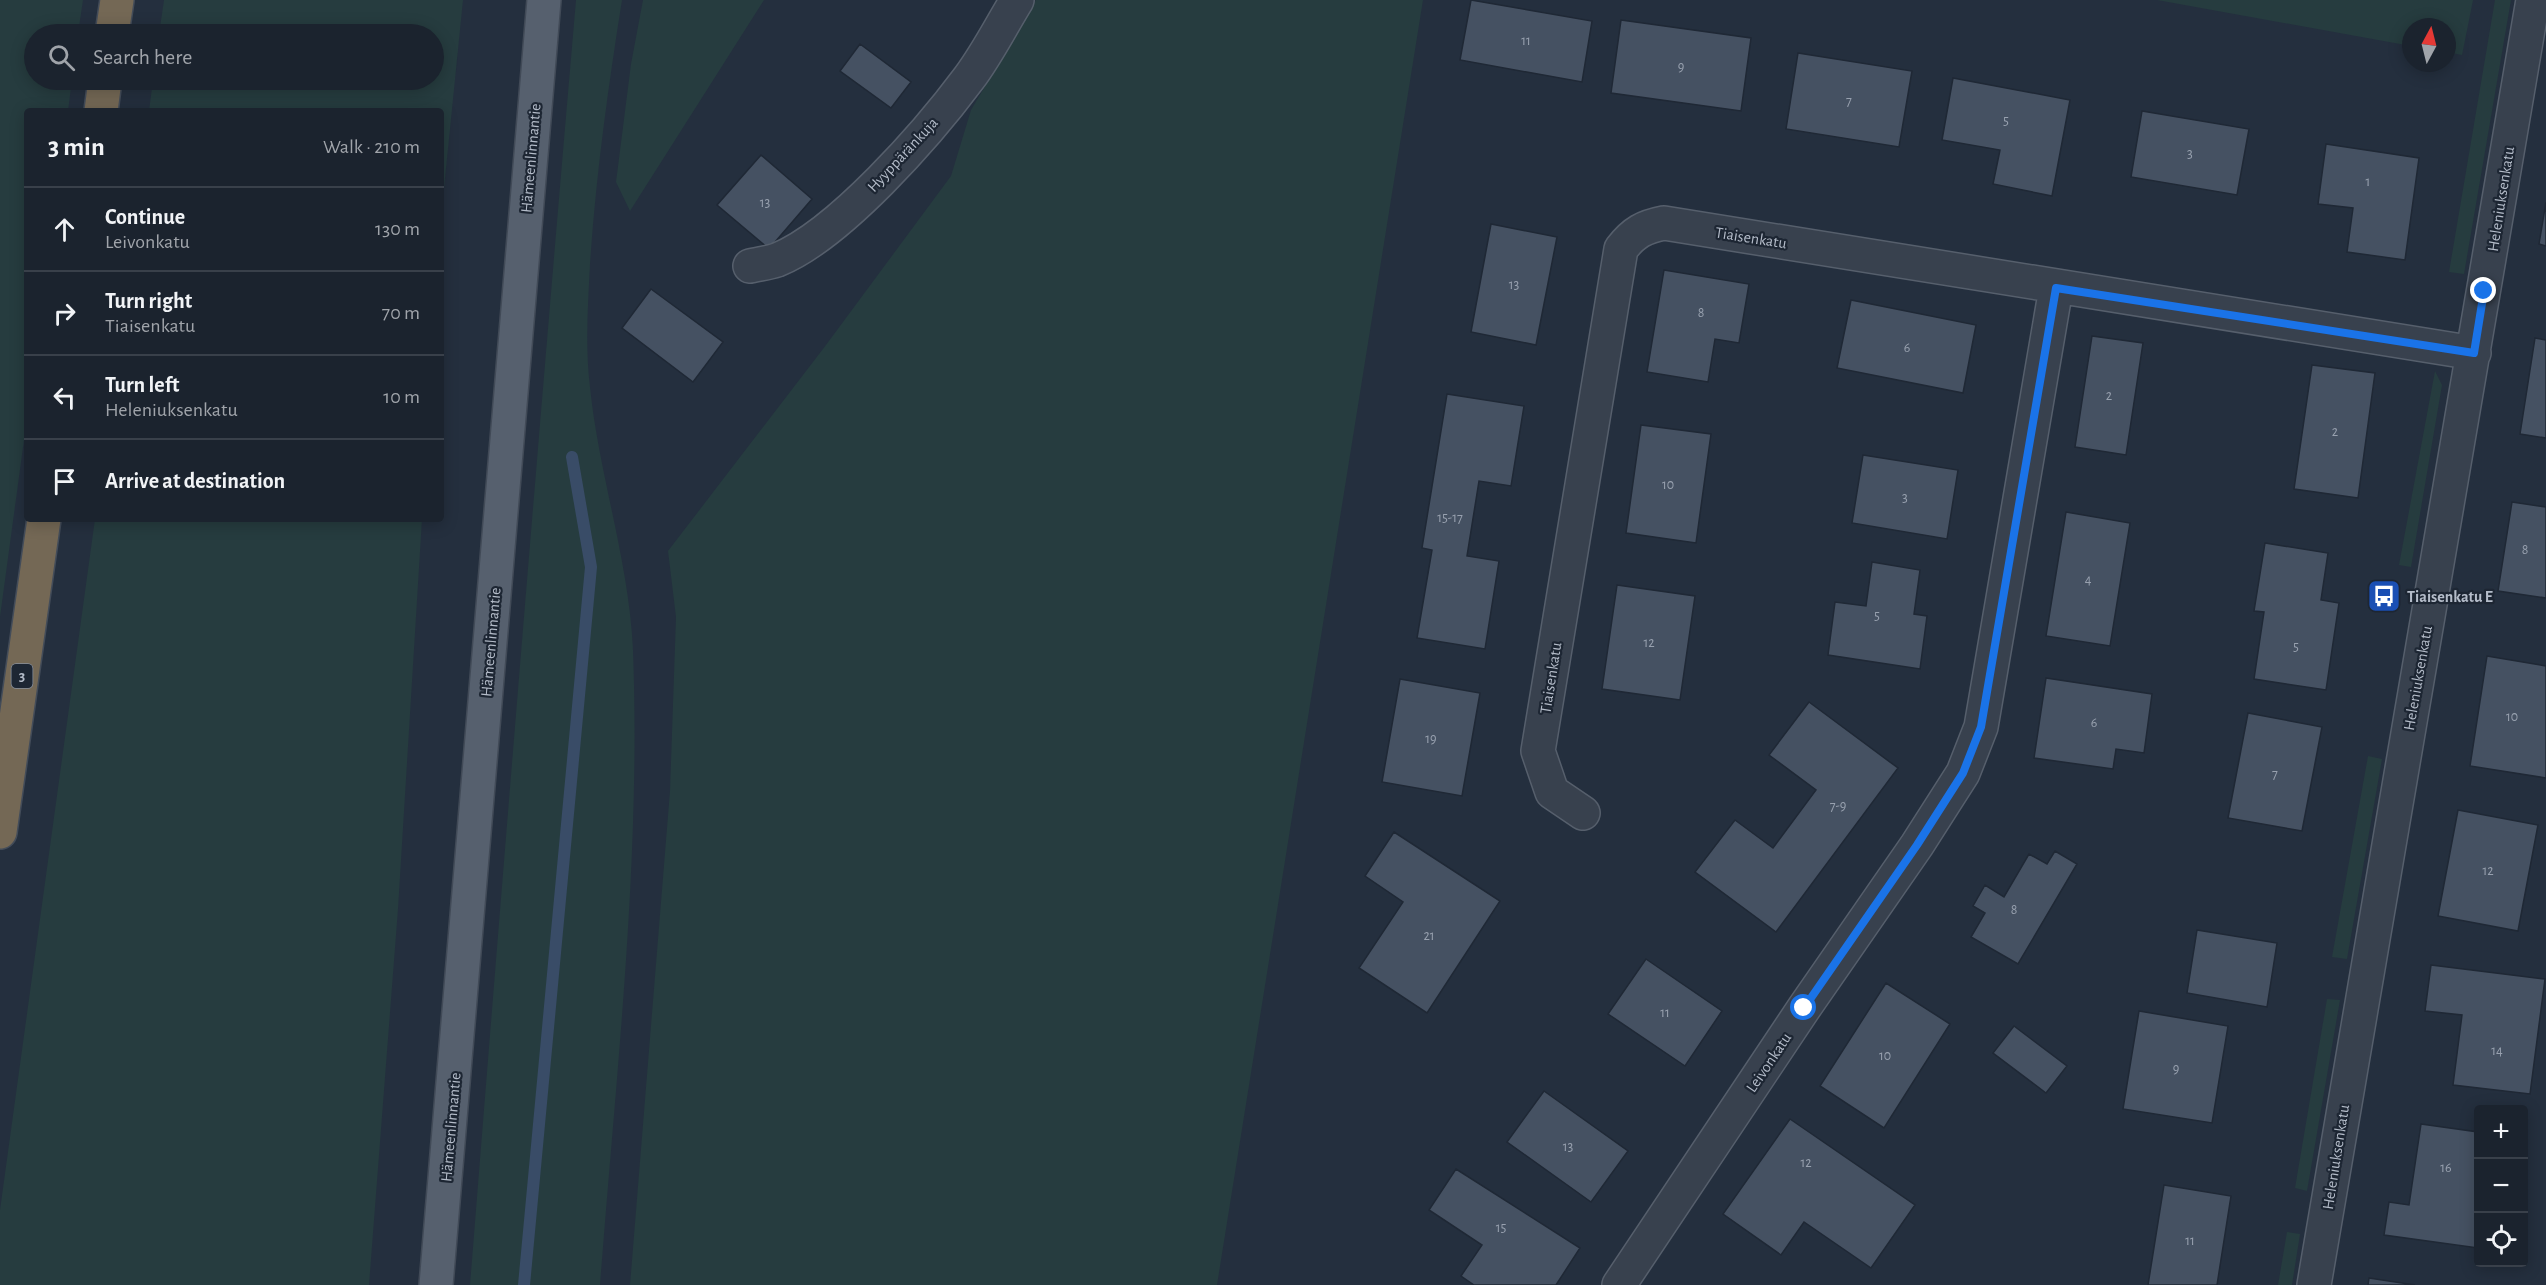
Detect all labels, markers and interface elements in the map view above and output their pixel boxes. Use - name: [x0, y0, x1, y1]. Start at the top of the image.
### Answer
- north arrow: [2402, 18, 2456, 72]
- search box: [24, 24, 444, 90]
- house number: 11: [1521, 34, 1531, 48]
- icon: search: [45, 41, 78, 74]
- text: Search here: [93, 46, 192, 68]
- house number: 9: [1678, 60, 1684, 74]
- house number: 7: [1846, 94, 1852, 108]
- street label: Hämeenlinnantie: [518, 103, 544, 213]
- street label: Hyyppäränkuja: [864, 114, 942, 196]
- house number: 5: [2003, 114, 2009, 128]
- text: 3 min: [48, 134, 105, 160]
- text: Walk · 210 m: [323, 137, 420, 157]
- street label: Heleniuksenkatu: [2485, 146, 2517, 253]
- house number: 3: [2187, 147, 2193, 161]
- house number: 1: [2366, 175, 2370, 189]
- house number: 13: [760, 196, 771, 210]
- text: Continue: [105, 206, 185, 228]
- icon: ahead: [48, 213, 81, 246]
- text: 130 m: [375, 219, 420, 239]
- street label: Tiaisenkatu: [1714, 224, 1788, 252]
- text: Leivonkatu: [105, 232, 190, 252]
- route end: [2470, 277, 2496, 303]
- house number: 13: [1509, 278, 1520, 292]
- text: Turn right: [105, 290, 192, 312]
- icon: right: [48, 297, 81, 330]
- text: 70 m: [382, 303, 420, 323]
- house number: 8: [1698, 306, 1704, 320]
- text: Tiaisenkatu: [105, 316, 195, 336]
- house number: 6: [1904, 341, 1910, 355]
- text: Turn left: [105, 374, 179, 396]
- icon: left: [48, 381, 81, 414]
- text: 10 m: [383, 387, 420, 407]
- house number: 2: [2106, 389, 2112, 403]
- text: Heleniuksenkatu: [105, 400, 238, 420]
- house number: 2: [2332, 425, 2338, 439]
- icon: arrive: [48, 465, 81, 498]
- text: Arrive at destination: [105, 470, 285, 492]
- house number: 10: [1662, 478, 1674, 492]
- house number: 3: [1902, 491, 1908, 505]
- house number: 15-17: [1437, 511, 1463, 525]
- house number: 8: [2522, 543, 2528, 557]
- house number: 4: [2085, 573, 2092, 587]
- bus stop icon: Tiaisenkatu E: [2366, 578, 2402, 614]
- street label: Hämeenlinnantie: [478, 587, 504, 697]
- place label: Tiaisenkatu E: [2407, 589, 2493, 605]
- house number: 5: [1874, 609, 1880, 623]
- street label: Heleniuksenkatu: [2401, 625, 2435, 732]
- house number: 12: [1643, 636, 1655, 650]
- house number: 5: [2293, 640, 2299, 654]
- street label: Tiaisenkatu: [1537, 641, 1565, 715]
- road number: 3: [12, 664, 32, 688]
- house number: 10: [2506, 710, 2518, 724]
- house number: 6: [2091, 716, 2097, 730]
- house number: 19: [1425, 732, 1437, 746]
- house number: 7: [2272, 767, 2278, 781]
- house number: 7-9: [1830, 799, 1846, 813]
- house number: 12: [2482, 864, 2494, 878]
- house number: 8: [2011, 903, 2017, 917]
- house number: 21: [1423, 929, 1435, 943]
- route start: [1790, 994, 1816, 1020]
- house number: 11: [1660, 1006, 1670, 1020]
- street label: Leivonkatu: [1743, 1030, 1794, 1095]
- house number: 14: [2491, 1044, 2503, 1058]
- house number: 10: [1879, 1049, 1891, 1063]
- house number: 9: [2173, 1062, 2179, 1076]
- street label: Hämeenlinnantie: [438, 1072, 464, 1182]
- street label: Heleniuksenkatu: [2320, 1104, 2352, 1211]
- map controls: [2474, 1105, 2528, 1267]
- button: +: [2474, 1105, 2528, 1159]
- house number: 13: [1563, 1140, 1574, 1154]
- house number: 12: [1800, 1156, 1812, 1170]
- button: −: [2474, 1159, 2528, 1213]
- house number: 16: [2440, 1161, 2452, 1175]
- button: locate: [2474, 1213, 2528, 1267]
- house number: 15: [1496, 1221, 1506, 1235]
- house number: 11: [2185, 1234, 2195, 1248]

